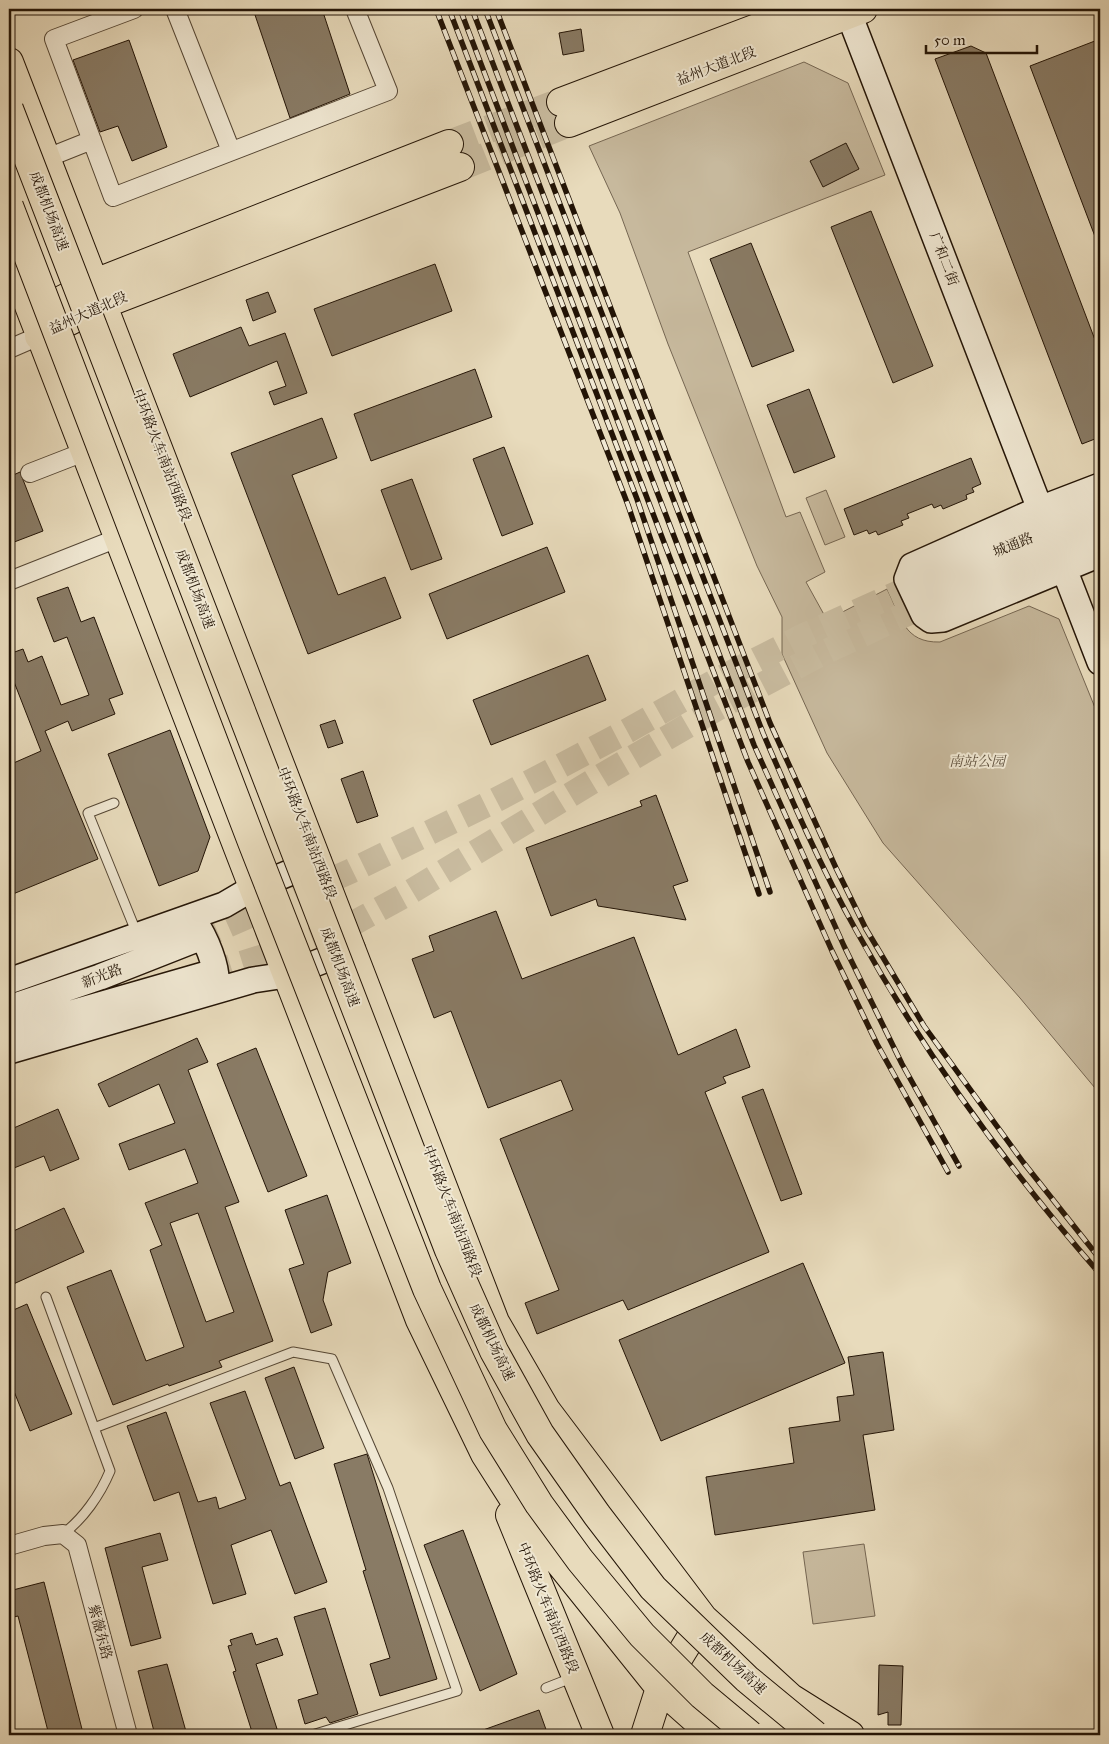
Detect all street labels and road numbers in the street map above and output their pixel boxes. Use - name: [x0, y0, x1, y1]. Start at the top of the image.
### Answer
- street label: 益州大道北段: [674, 43, 758, 89]
- street label: 成都机场高速: [26, 169, 72, 253]
- street label: 广和二街: [926, 230, 962, 288]
- street label: 益州大道北段: [46, 288, 130, 338]
- street label: 中环路火车南站西路段: [129, 387, 195, 523]
- street label: 城通路: [990, 529, 1036, 561]
- street label: 成都机场高速: [172, 547, 218, 631]
- street label: 中环路火车南站西路段: [274, 765, 340, 901]
- street label: 成都机场高速: [317, 925, 363, 1009]
- street label: 新光路: [79, 961, 125, 991]
- street label: 中环路火车南站西路段: [419, 1143, 485, 1279]
- street label: 成都机场高速: [466, 1301, 518, 1383]
- street label: 中环路火车南站西路段: [514, 1540, 582, 1676]
- street label: 紫薇东路: [85, 1603, 115, 1661]
- street label: 成都机场高速: [696, 1628, 770, 1698]

